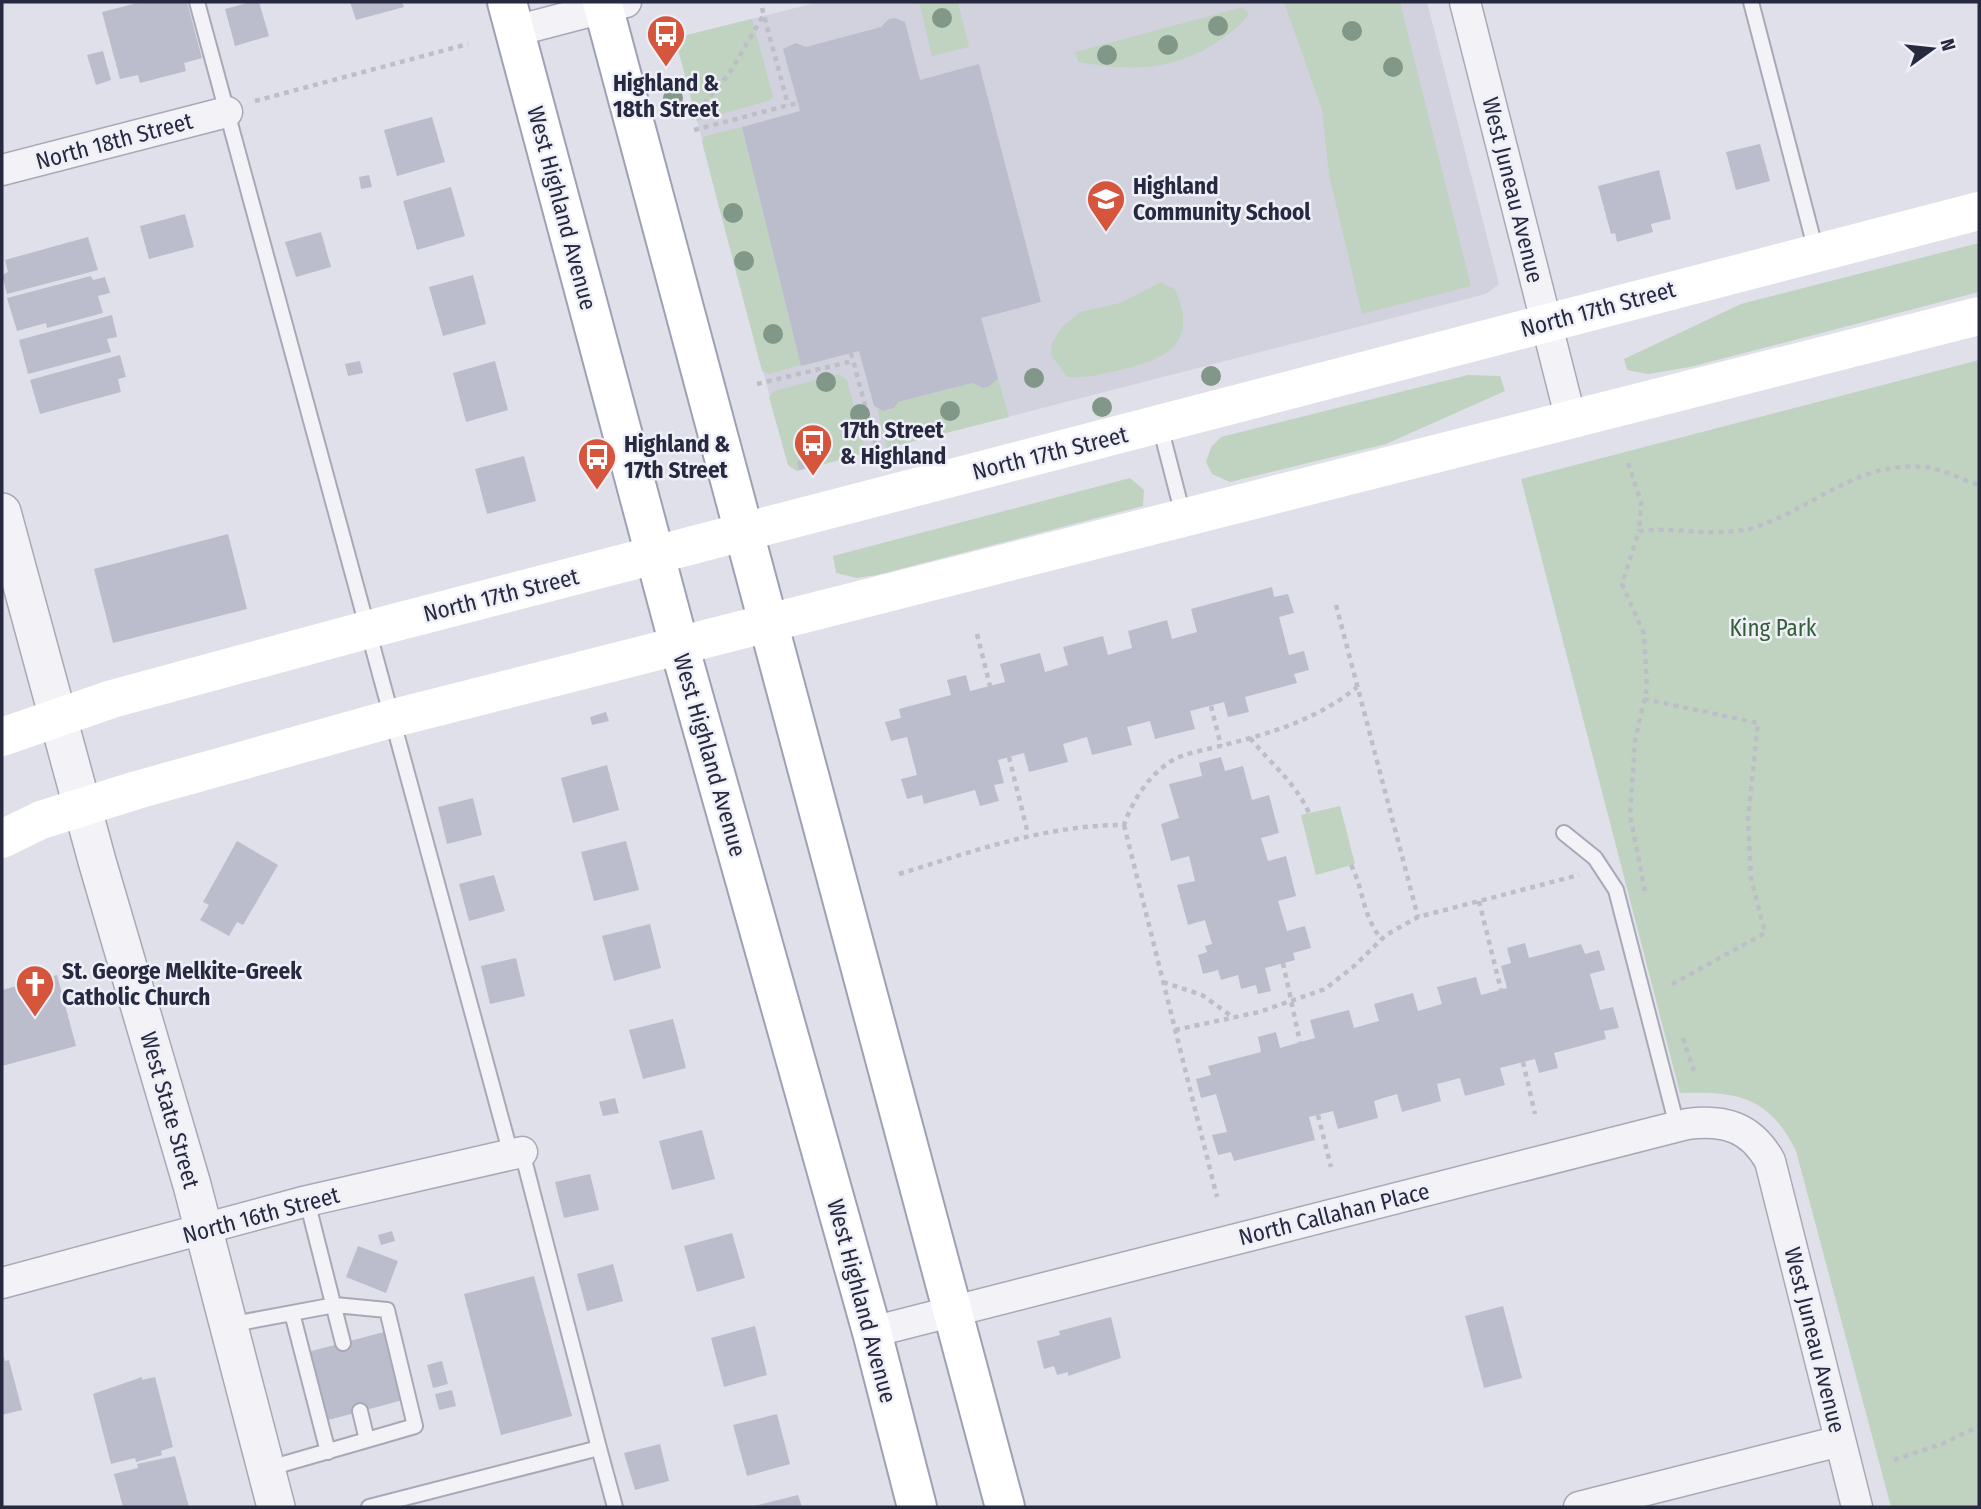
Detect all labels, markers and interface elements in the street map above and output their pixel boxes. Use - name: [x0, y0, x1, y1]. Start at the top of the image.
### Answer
- bus stop icon: Highland & 18th Street: [645, 13, 687, 68]
- north arrow: [1897, 14, 1967, 84]
- text: N: [1935, 36, 1961, 53]
- place label: Highland & 18th Street: [613, 69, 720, 123]
- street label: West Juneau Avenue: [1476, 94, 1550, 286]
- street label: West Highland Avenue: [521, 103, 603, 313]
- street label: North 18th Street: [33, 106, 196, 175]
- place label: Highland Community School: [1133, 172, 1311, 226]
- school or university icon: Highland Community School: [1085, 178, 1127, 233]
- street label: North 17th Street: [1518, 275, 1679, 343]
- place label: 17th Street & Highland: [840, 416, 946, 470]
- street label: North 17th Street: [969, 420, 1131, 486]
- bus stop icon: 17th Street & Highland: [792, 422, 834, 477]
- place label: Highland & 17th Street: [624, 430, 730, 484]
- bus stop icon: Highland & 17th Street: [576, 436, 618, 491]
- street label: North 17th Street: [420, 562, 582, 628]
- park label: King Park: [1729, 614, 1817, 642]
- street label: West Highland Avenue: [668, 650, 752, 860]
- place label: St. George Melkite-Greek Catholic Church: [62, 957, 302, 1011]
- church icon: St. George Melkite-Greek Catholic Church: [14, 963, 56, 1018]
- street label: West State Street: [134, 1028, 206, 1192]
- street label: North Callahan Place: [1236, 1177, 1432, 1251]
- street label: North 16th Street: [180, 1181, 343, 1249]
- street label: West Highland Avenue: [821, 1196, 903, 1406]
- street label: West Juneau Avenue: [1778, 1244, 1852, 1436]

